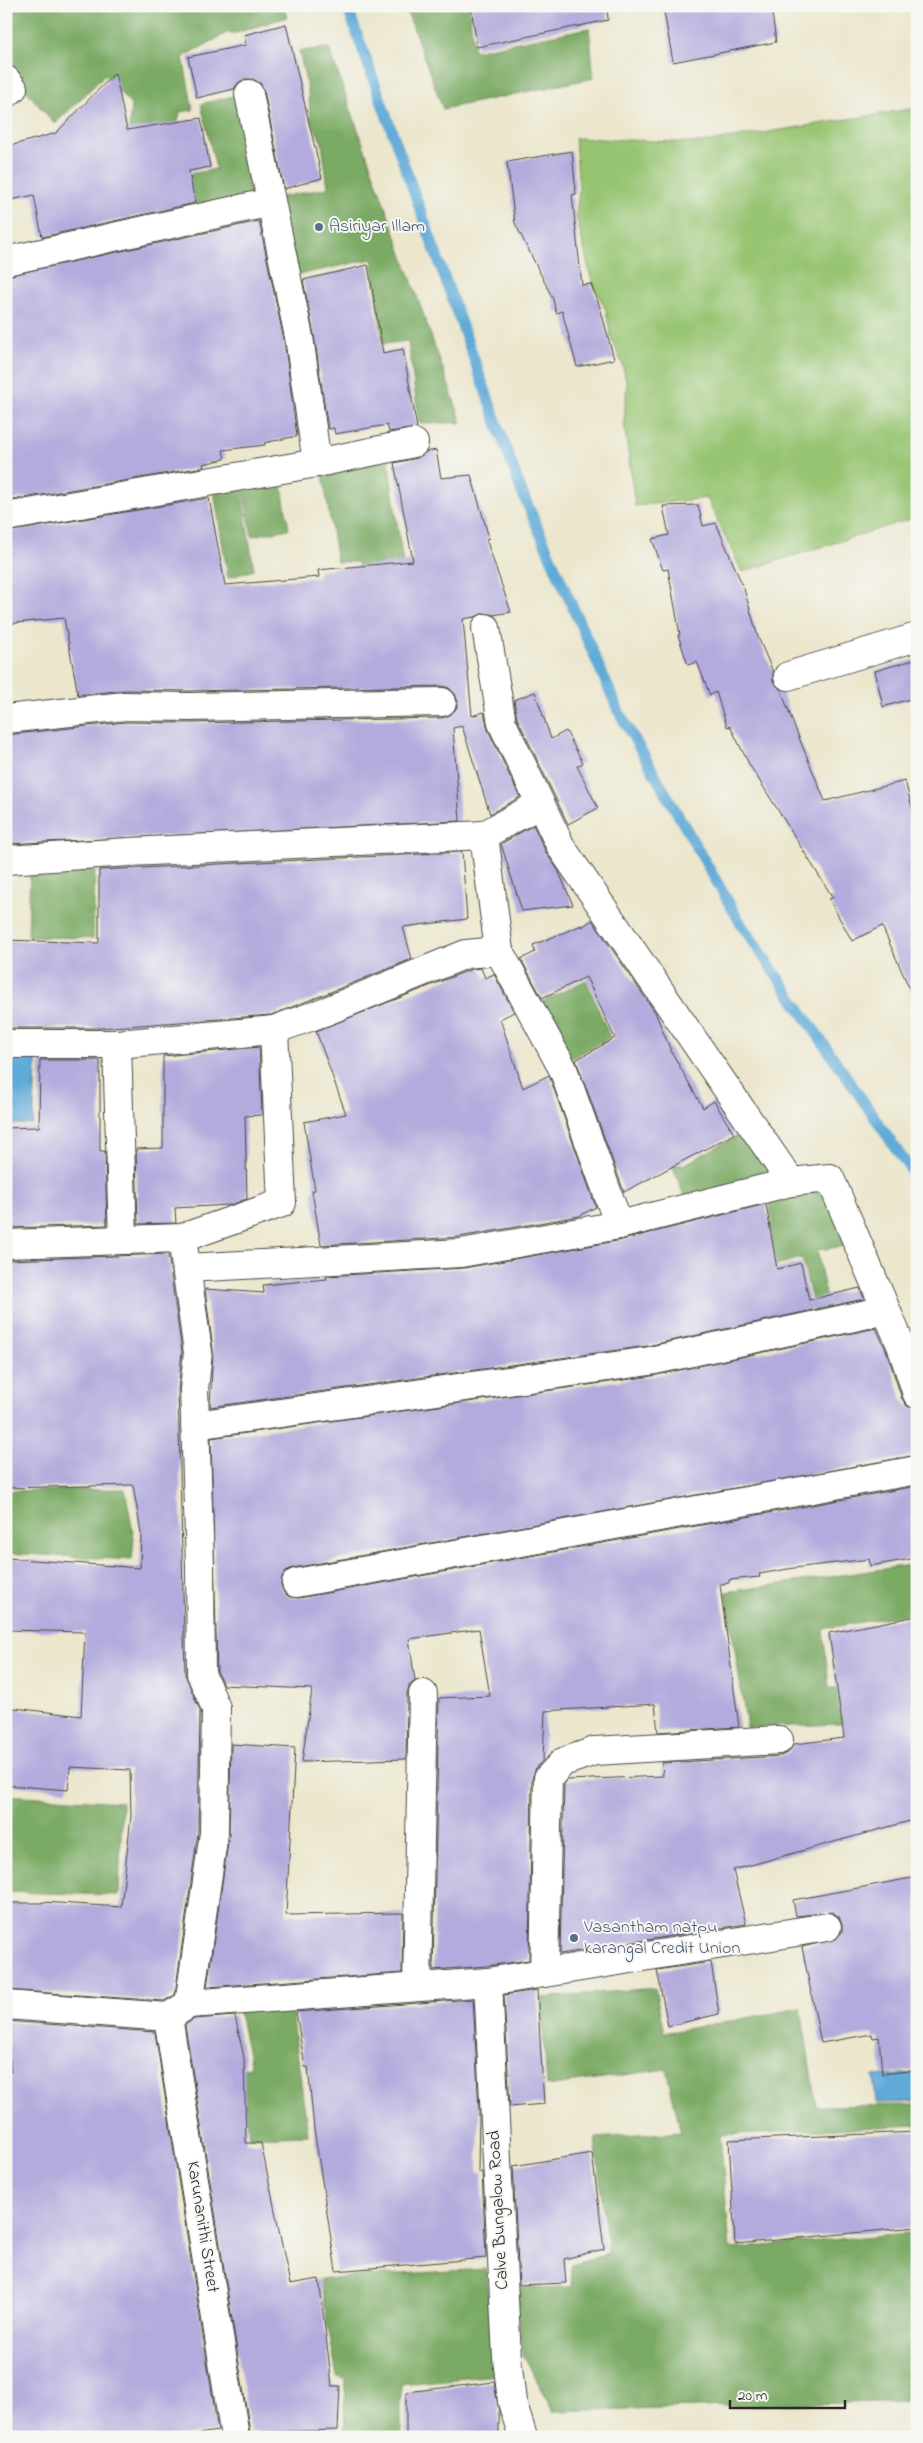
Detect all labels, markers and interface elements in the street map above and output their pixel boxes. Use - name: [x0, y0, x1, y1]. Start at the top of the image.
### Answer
- place label: Asiriyar Illam: [329, 214, 425, 240]
- marker: Asiriyar Illam: [313, 221, 325, 233]
- place label: Vasantham natpu karangal Credit Union: [583, 1915, 740, 1963]
- marker: Vasantham natpu karangal Credit Union: [568, 1932, 580, 1944]
- street label: Calve Bungalow Road: [482, 2130, 517, 2290]
- street label: Karunanithi Street: [179, 2159, 225, 2295]
- scale bar: [730, 2378, 846, 2410]
- text: 20 m: [738, 2385, 768, 2407]

